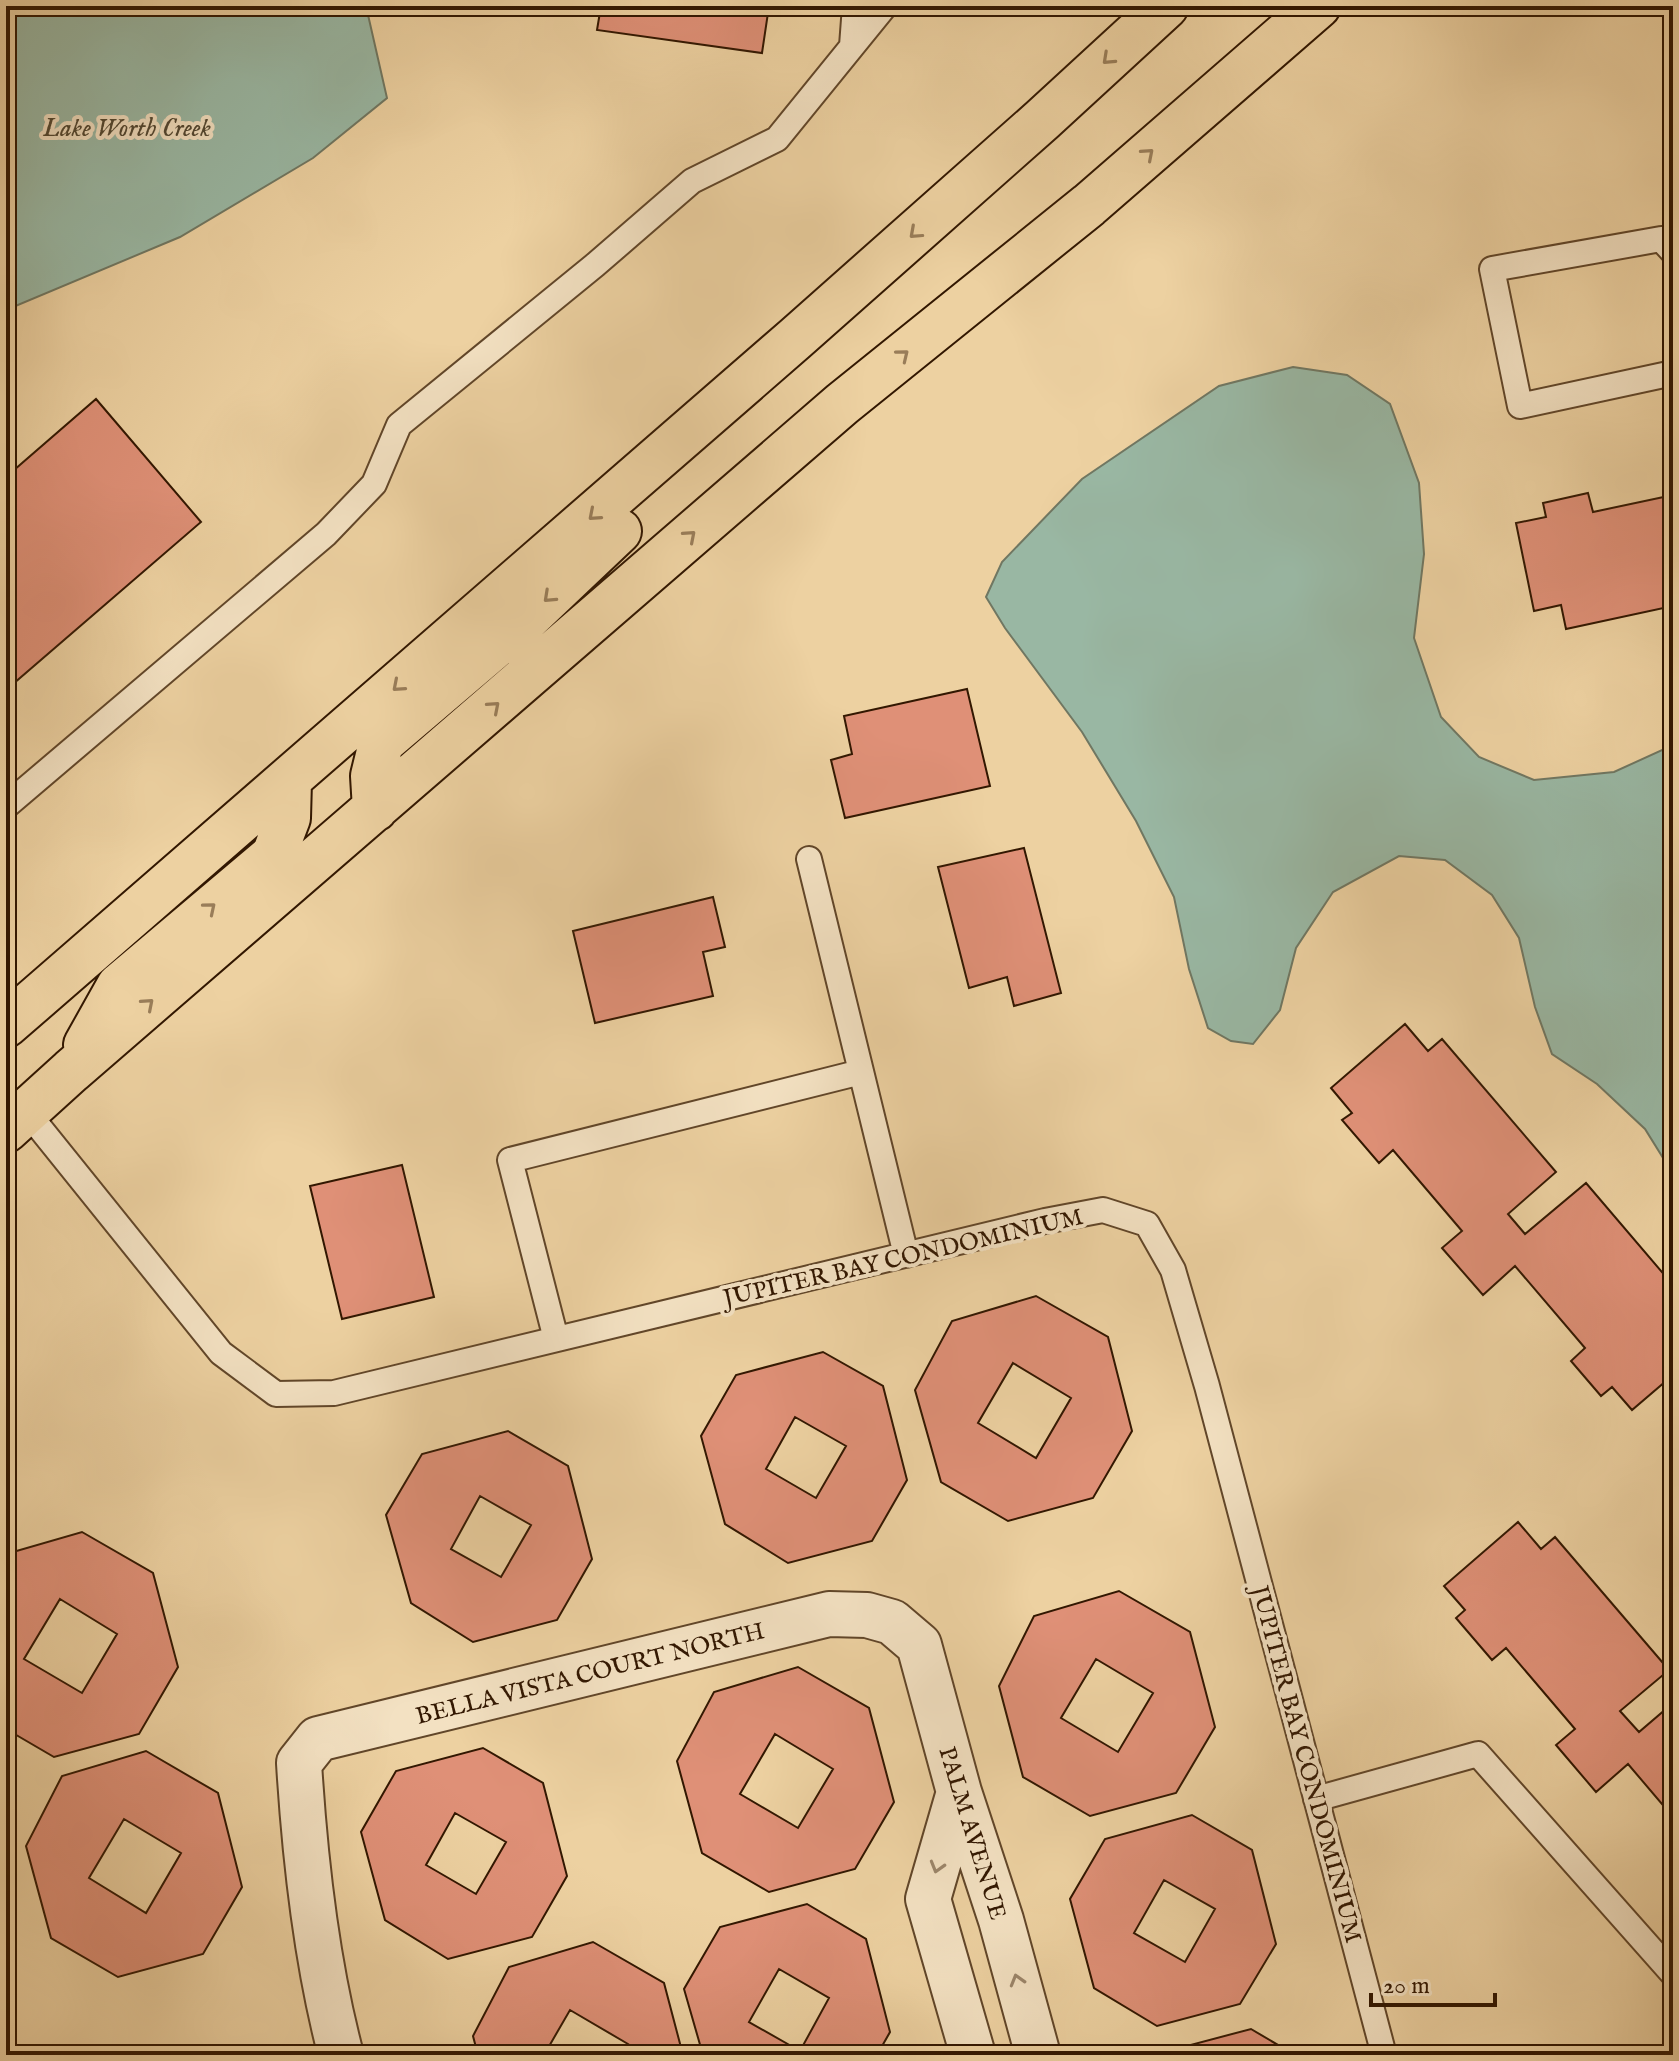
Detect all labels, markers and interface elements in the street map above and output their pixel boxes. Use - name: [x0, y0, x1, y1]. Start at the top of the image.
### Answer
- one-way arrow: [1103, 49, 1118, 63]
- water label: Lake Worth Creek: [42, 112, 211, 145]
- one-way arrow: [1139, 149, 1154, 164]
- one-way arrow: [910, 223, 925, 237]
- one-way arrow: [894, 350, 908, 365]
- one-way arrow: [588, 505, 603, 520]
- one-way arrow: [681, 531, 695, 546]
- one-way arrow: [544, 587, 558, 602]
- one-way arrow: [392, 677, 407, 691]
- one-way arrow: [484, 702, 499, 717]
- one-way arrow: [201, 904, 216, 918]
- one-way arrow: [139, 1000, 154, 1014]
- street label: JUPITER BAY CONDOMINIUM: [717, 1202, 1086, 1316]
- street label: JUPITER BAY CONDOMINIUM: [1242, 1580, 1368, 1946]
- street label: BELLA VISTA COURT NORTH: [413, 1616, 768, 1733]
- street label: PALM AVENUE: [930, 1743, 1013, 1924]
- one-way arrow: [930, 1860, 946, 1874]
- scale bar: [1371, 1957, 1495, 2007]
- text: 20 m: [1383, 1971, 1430, 2002]
- one-way arrow: [1010, 1973, 1026, 1987]

